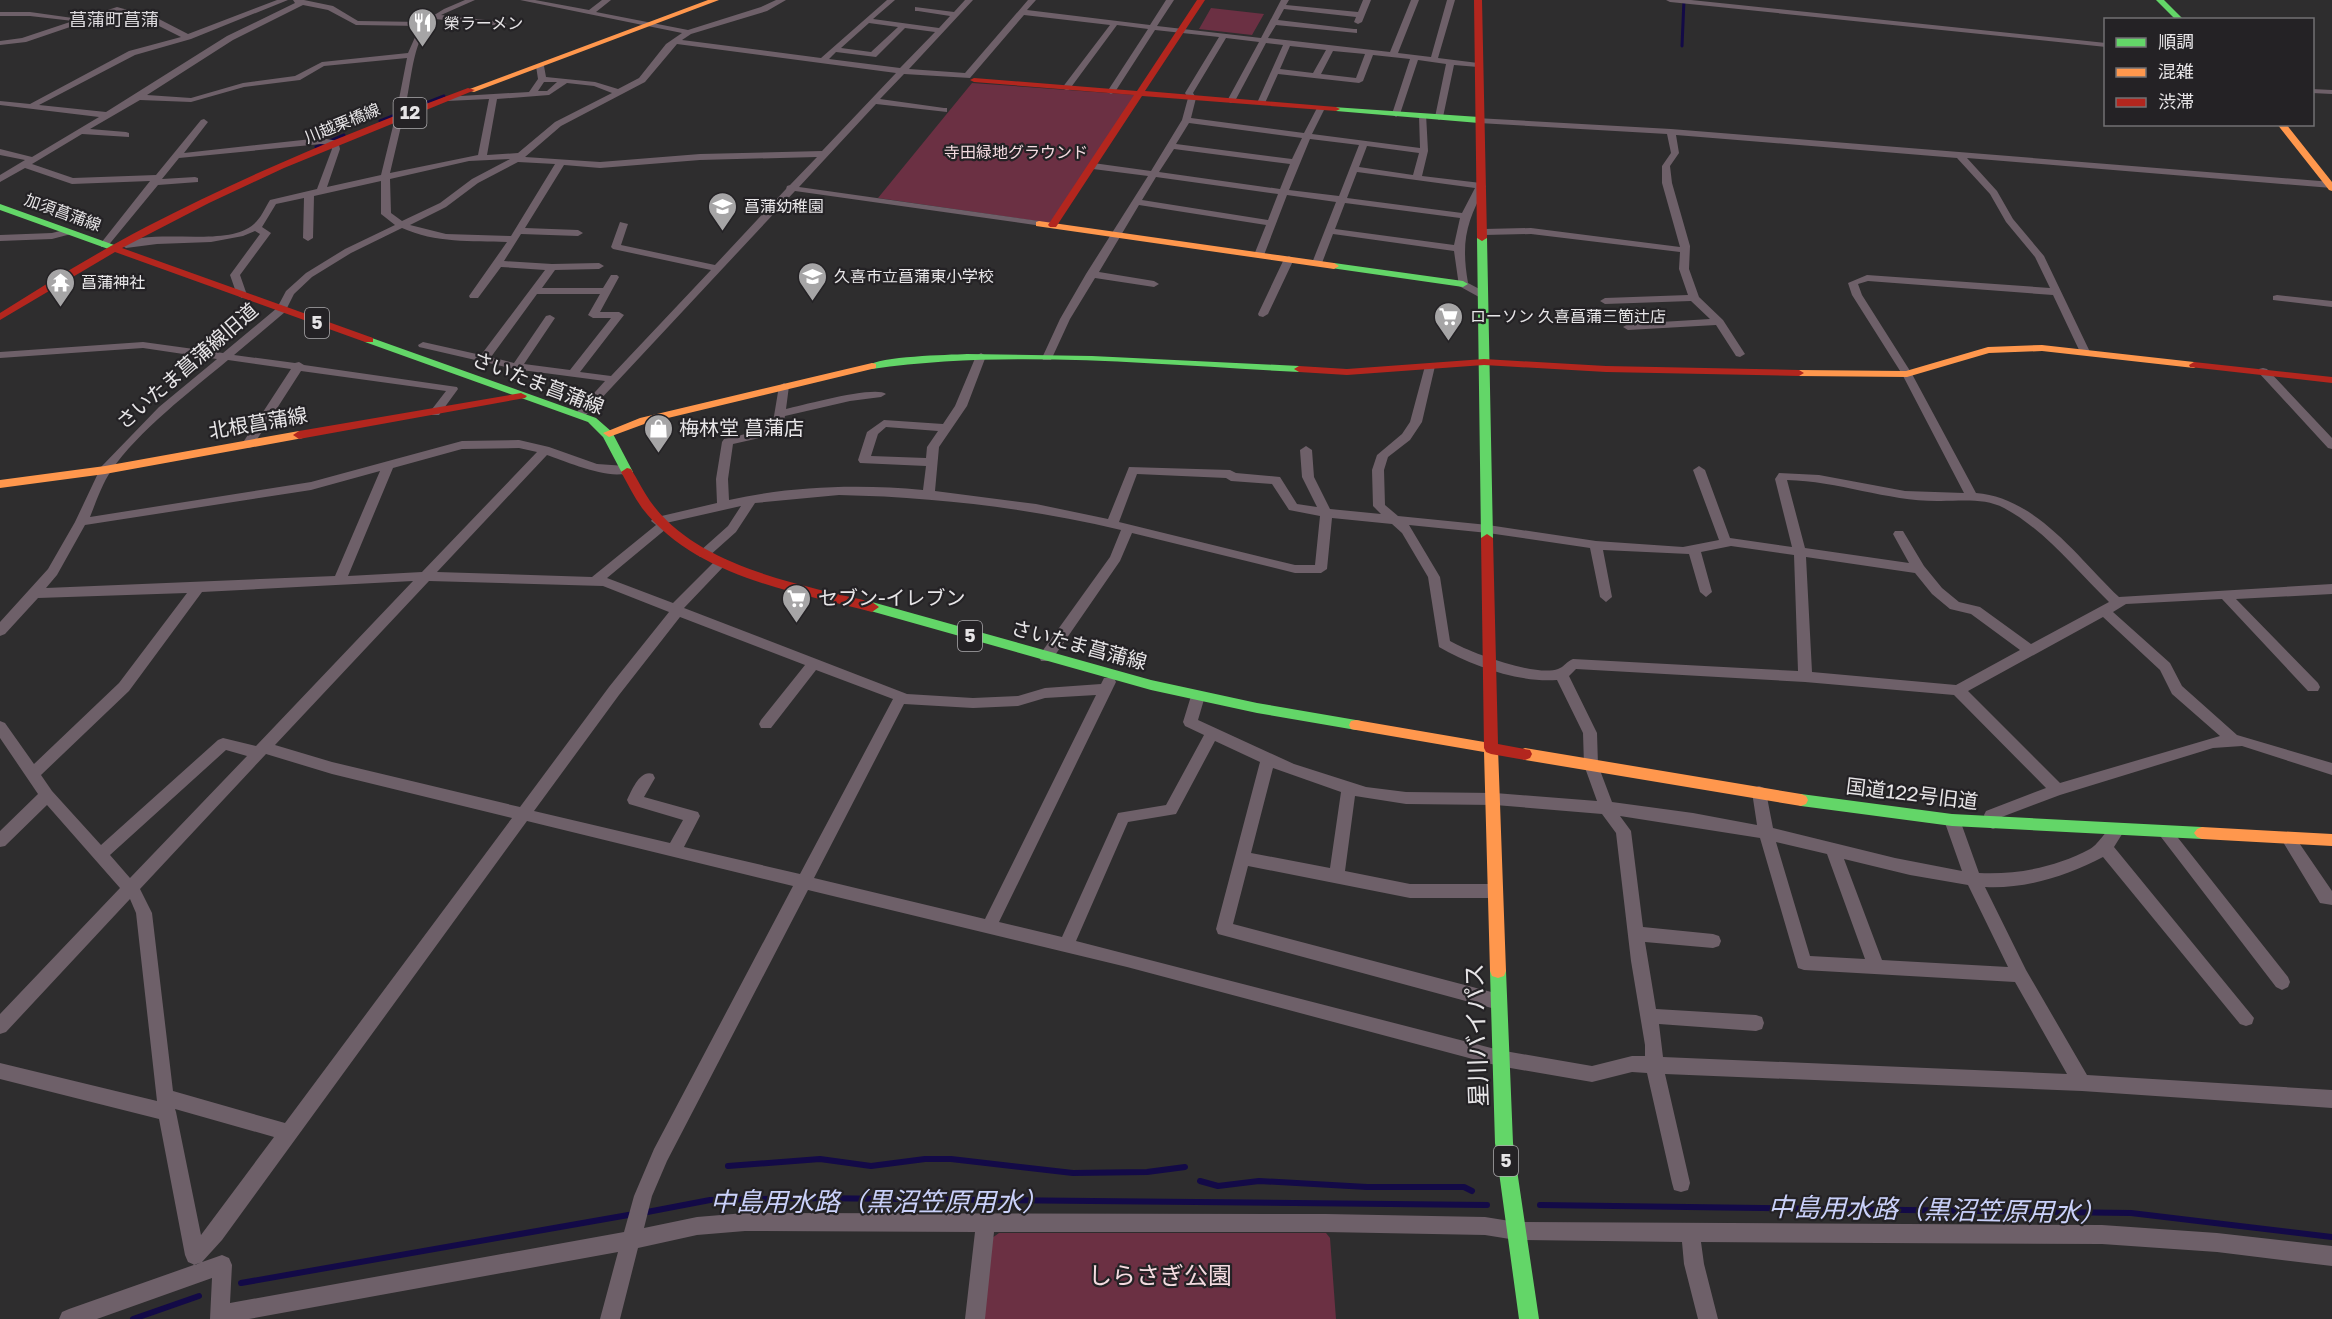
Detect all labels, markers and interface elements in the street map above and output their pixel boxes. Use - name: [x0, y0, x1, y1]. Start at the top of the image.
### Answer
- restaurant icon: 榮ラーメン: [407, 7, 439, 49]
- district label: 菖蒲町菖蒲: [69, 8, 159, 30]
- place label: 榮ラーメン: [444, 13, 523, 33]
- legend: [2104, 18, 2314, 126]
- text: 順調: [2158, 30, 2194, 52]
- text: 混雑: [2158, 60, 2194, 82]
- text: 渋滞: [2158, 90, 2194, 112]
- road number: 12: [394, 98, 426, 128]
- street label: 川越栗橋線: [301, 99, 383, 147]
- park label: 寺田緑地グラウンド: [944, 142, 1088, 162]
- street label: 加須菖蒲線: [22, 189, 104, 235]
- school or university icon: 菖蒲幼稚園: [707, 190, 739, 232]
- place label: 菖蒲幼稚園: [744, 196, 824, 216]
- school or university icon: 久喜市立菖蒲東小学校: [797, 260, 829, 302]
- temple icon: 菖蒲神社: [44, 266, 76, 308]
- place label: 久喜市立菖蒲東小学校: [834, 266, 994, 286]
- place label: 菖蒲神社: [81, 272, 145, 292]
- street label: さいたま菖蒲線旧道: [111, 297, 262, 433]
- supermarket icon: ローソン 久喜菖蒲三箇辻店: [1433, 300, 1465, 342]
- place label: ローソン 久喜菖蒲三箇辻店: [1470, 306, 1666, 326]
- road number: 5: [305, 308, 329, 338]
- street label: さいたま菖蒲線: [469, 346, 608, 418]
- street label: 北根菖蒲線: [207, 402, 309, 443]
- shop icon: 梅林堂 菖蒲店: [642, 412, 674, 454]
- place label: 梅林堂 菖蒲店: [679, 415, 804, 439]
- supermarket icon: セブン-イレブン: [781, 582, 813, 624]
- place label: セブン-イレブン: [818, 585, 966, 609]
- street label: さいたま菖蒲線: [1009, 614, 1150, 674]
- road number: 5: [958, 621, 982, 651]
- street label: 国道122号旧道: [1845, 773, 1980, 813]
- street label: 星川バイパス: [1459, 963, 1492, 1107]
- road number: 5: [1494, 1146, 1518, 1176]
- water label: 中島用水路（黒沼笠原用水）: [710, 1186, 1048, 1217]
- water label: 中島用水路（黒沼笠原用水）: [1768, 1191, 2106, 1228]
- park label: しらさぎ公園: [1088, 1260, 1232, 1289]

